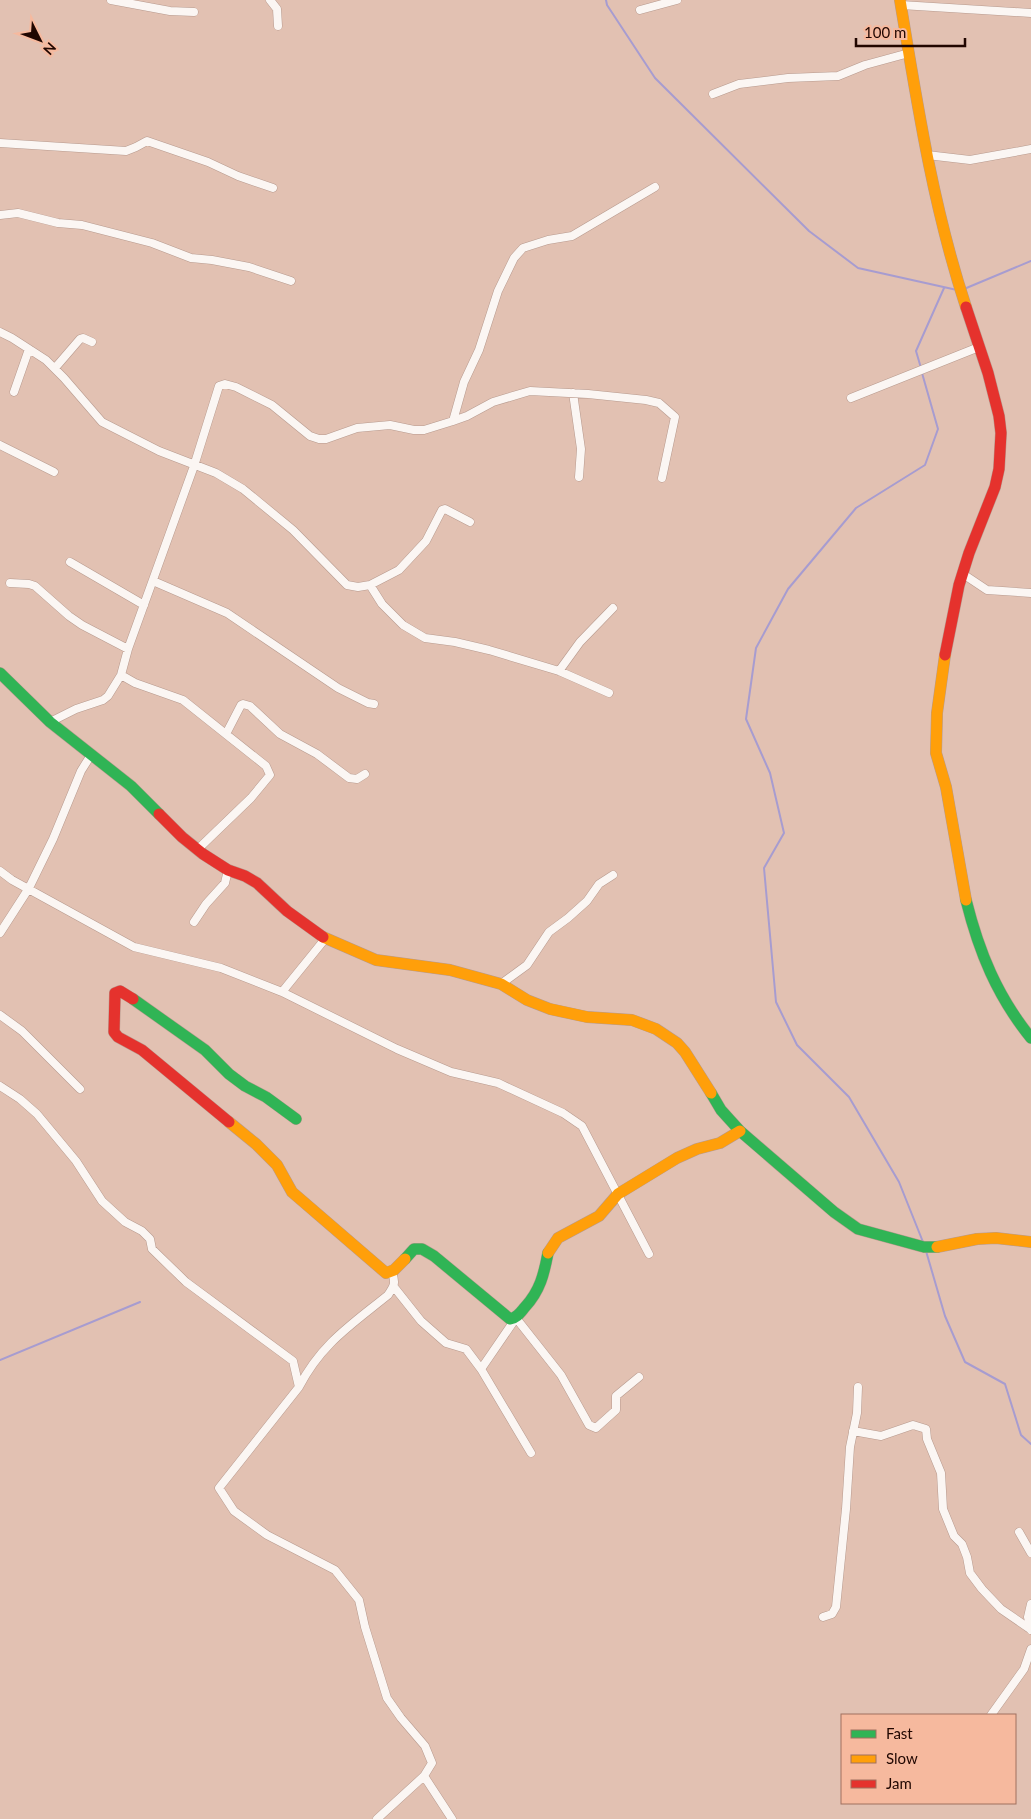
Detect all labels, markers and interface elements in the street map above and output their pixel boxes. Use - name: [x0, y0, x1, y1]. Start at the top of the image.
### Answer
- north arrow: [15, 15, 65, 65]
- scale bar: [856, 15, 965, 47]
- text: 100 m: [864, 23, 906, 41]
- text: N: [40, 39, 60, 59]
- legend: [841, 1714, 1016, 1804]
- text: Fast: [886, 1724, 913, 1742]
- text: Slow: [886, 1749, 918, 1767]
- text: Jam: [886, 1774, 912, 1792]

